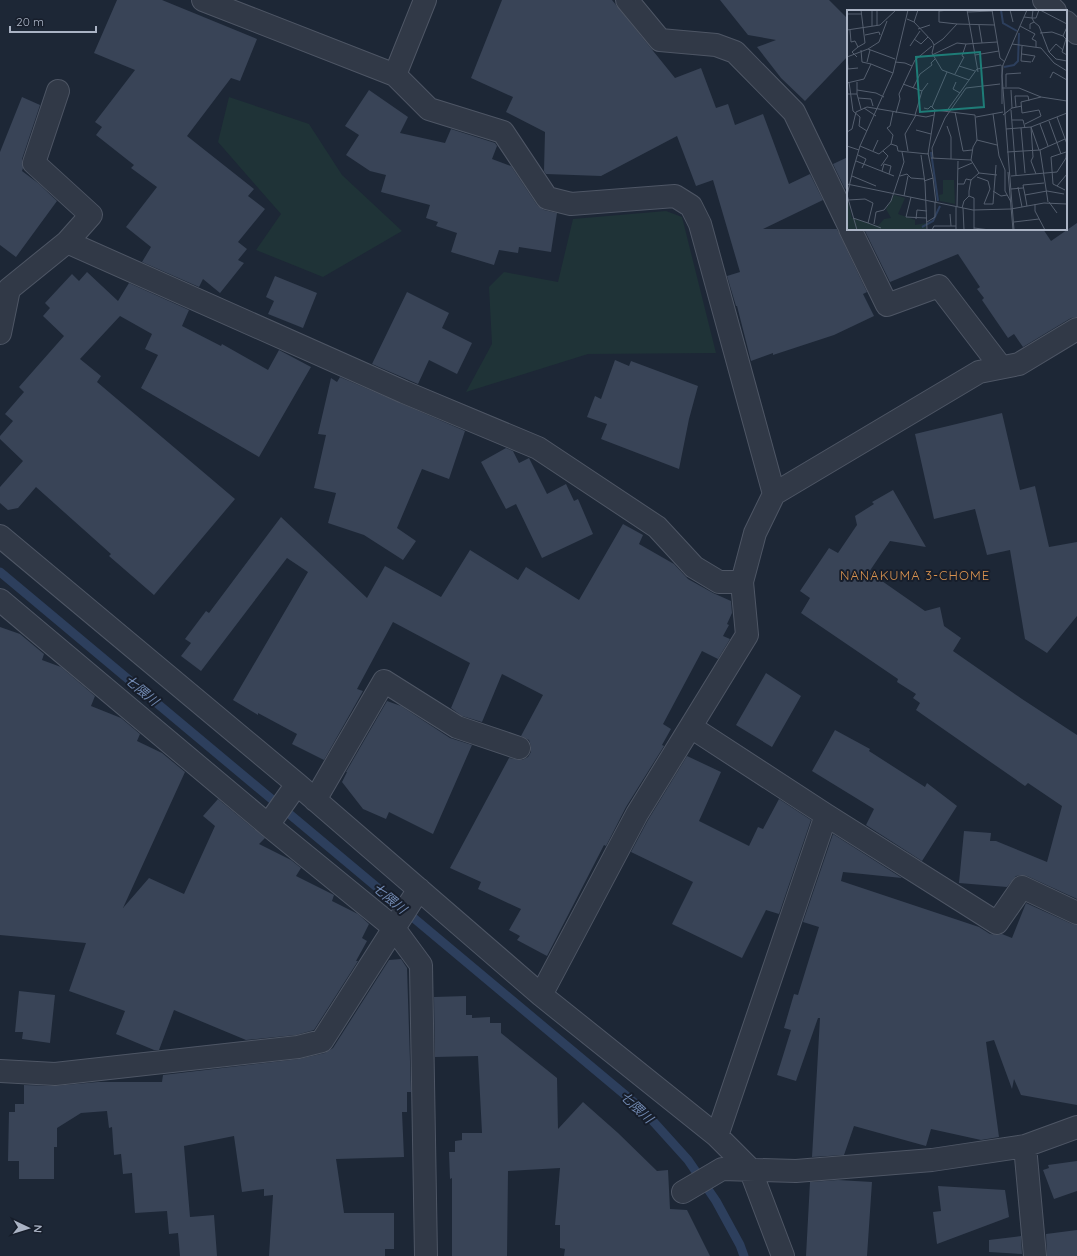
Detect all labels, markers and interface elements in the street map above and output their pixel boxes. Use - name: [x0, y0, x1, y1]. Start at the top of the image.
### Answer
- scale bar: [10, 8, 96, 34]
- inset map: [847, 10, 1067, 230]
- text: 20 m: [16, 14, 44, 29]
- district label: NANAKUMA 3-CHOME: [840, 567, 990, 583]
- water label: 七隈川: [122, 671, 164, 710]
- water label: 七隈川: [370, 879, 412, 918]
- water label: 七隈川: [617, 1088, 658, 1128]
- north arrow: [8, 1208, 48, 1248]
- text: N: [31, 1224, 45, 1233]

